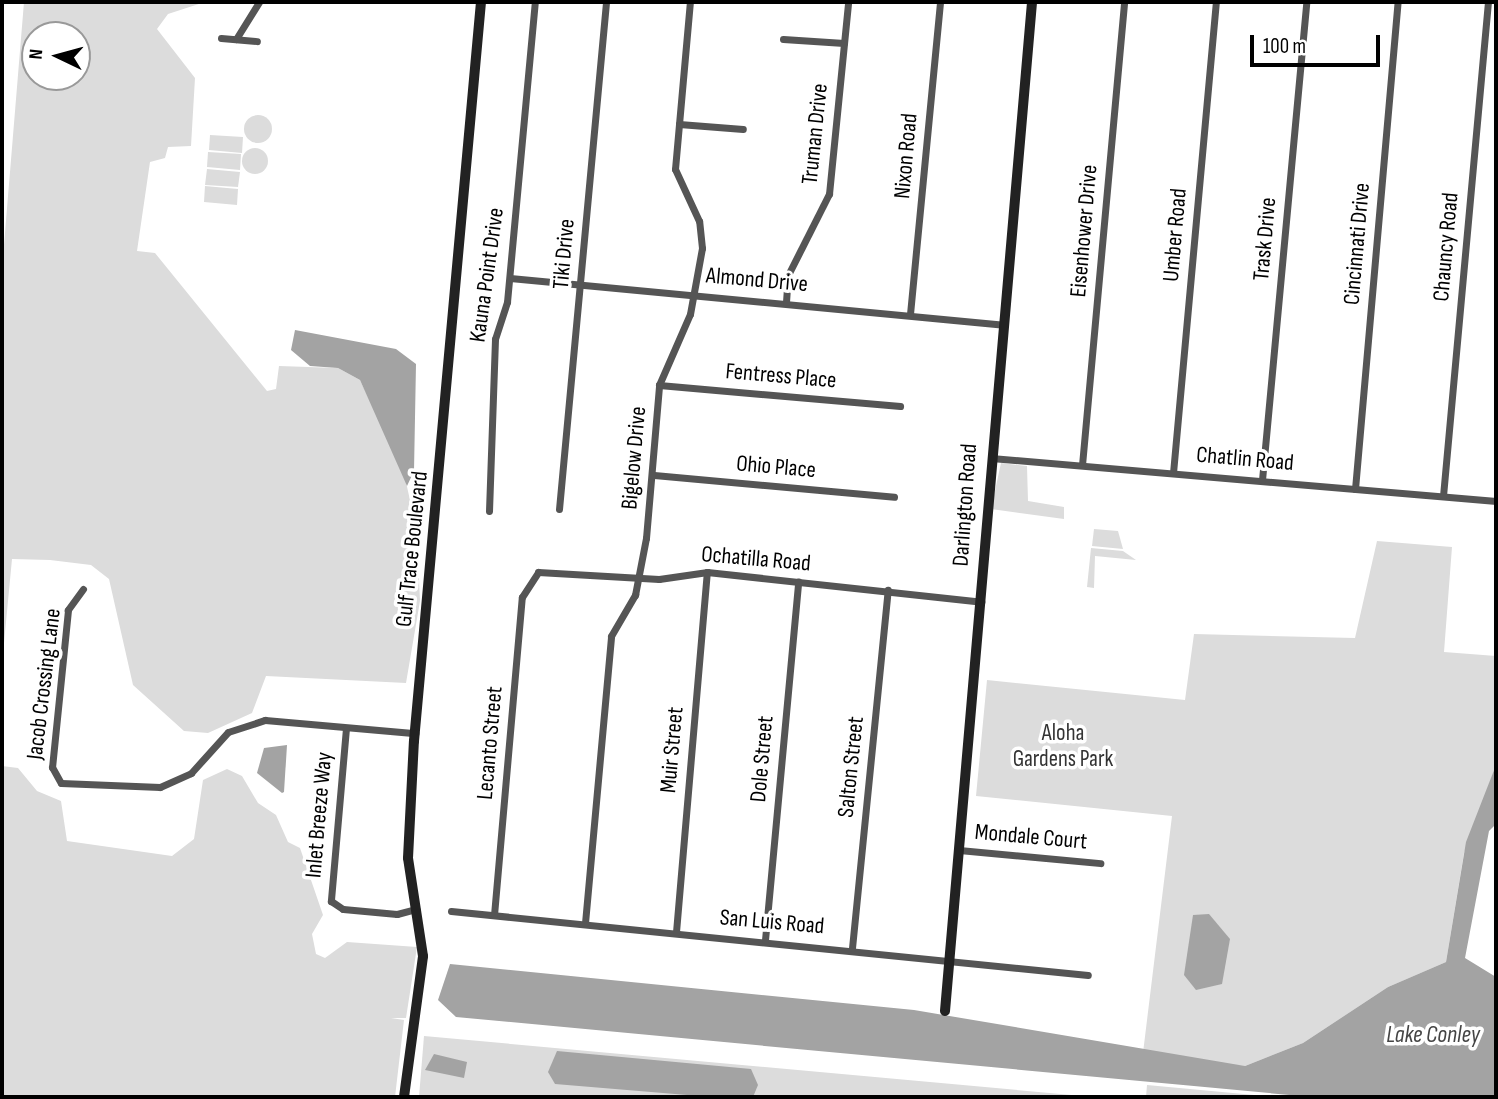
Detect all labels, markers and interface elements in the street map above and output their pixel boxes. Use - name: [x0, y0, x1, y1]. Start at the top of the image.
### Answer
- north arrow: [21, 21, 91, 91]
- scale bar: [1253, 21, 1382, 65]
- text: 100 m: [1263, 34, 1306, 59]
- text: N: [25, 48, 48, 60]
- street label: Truman Drive: [796, 82, 834, 186]
- street label: Nixon Road: [889, 112, 923, 200]
- street label: Eisenhower Drive: [1064, 164, 1104, 298]
- street label: Cincinnati Drive: [1338, 182, 1376, 306]
- street label: Umber Road: [1157, 187, 1193, 283]
- street label: Chauncy Road: [1427, 191, 1465, 303]
- street label: Trask Drive: [1248, 196, 1282, 282]
- street label: Kauna Point Drive: [464, 206, 510, 344]
- street label: Tiki Drive: [547, 218, 581, 290]
- street label: Almond Drive: [705, 262, 809, 298]
- street label: Fentress Place: [724, 357, 838, 395]
- street label: Bigelow Drive: [616, 405, 652, 511]
- street label: Chatlin Road: [1195, 441, 1295, 477]
- street label: Darlington Road: [947, 443, 983, 567]
- street label: Ohio Place: [735, 450, 817, 484]
- street label: Gulf Trace Boulevard: [390, 470, 434, 628]
- street label: Ochatilla Road: [700, 540, 812, 578]
- street label: Jacob Crossing Lane: [21, 607, 67, 761]
- street label: Lecanto Street: [471, 685, 509, 801]
- street label: Muir Street: [654, 706, 690, 794]
- street label: Dole Street: [744, 715, 780, 803]
- street label: Salton Street: [832, 715, 870, 819]
- park label: Aloha Gardens Park: [1013, 719, 1113, 773]
- street label: Inlet Breeze Way: [300, 751, 338, 879]
- street label: Mondale Court: [974, 818, 1088, 856]
- street label: San Luis Road: [719, 904, 825, 940]
- water label: Lake Conley: [1386, 1021, 1480, 1049]

